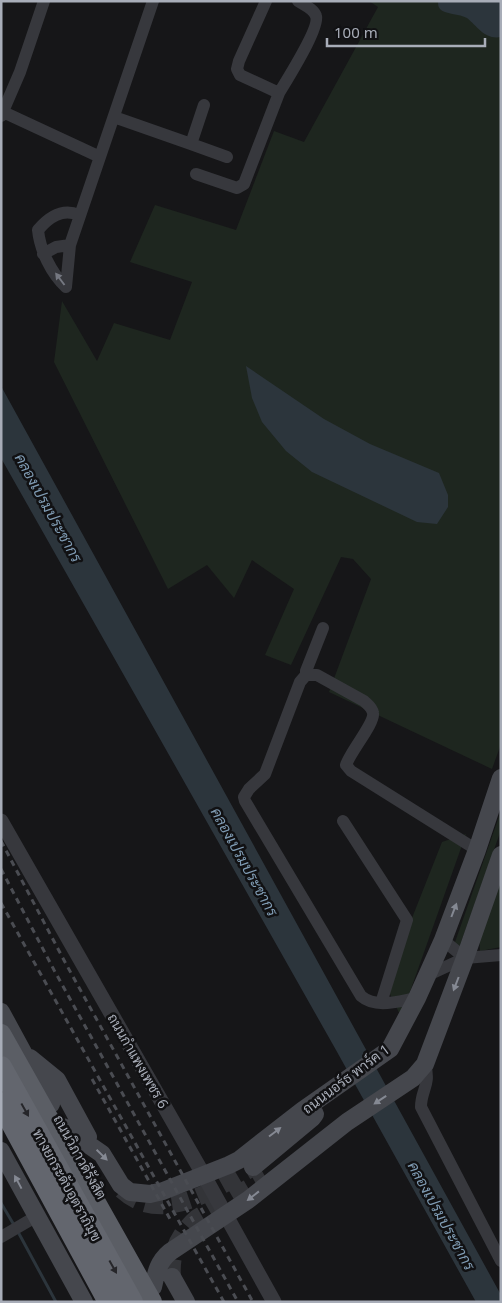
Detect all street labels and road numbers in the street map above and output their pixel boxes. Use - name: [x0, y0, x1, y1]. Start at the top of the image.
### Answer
- street label: ถนนกำแพงเพชร 6: [104, 1010, 173, 1112]
- street label: ถนนนอร์ธ พาร์ค 1: [298, 1039, 393, 1118]
- street label: ถนนวิภาวดีรังสิต: [49, 1111, 111, 1202]
- street label: ทางยกระดับอุตราภิมุข: [28, 1125, 106, 1245]

